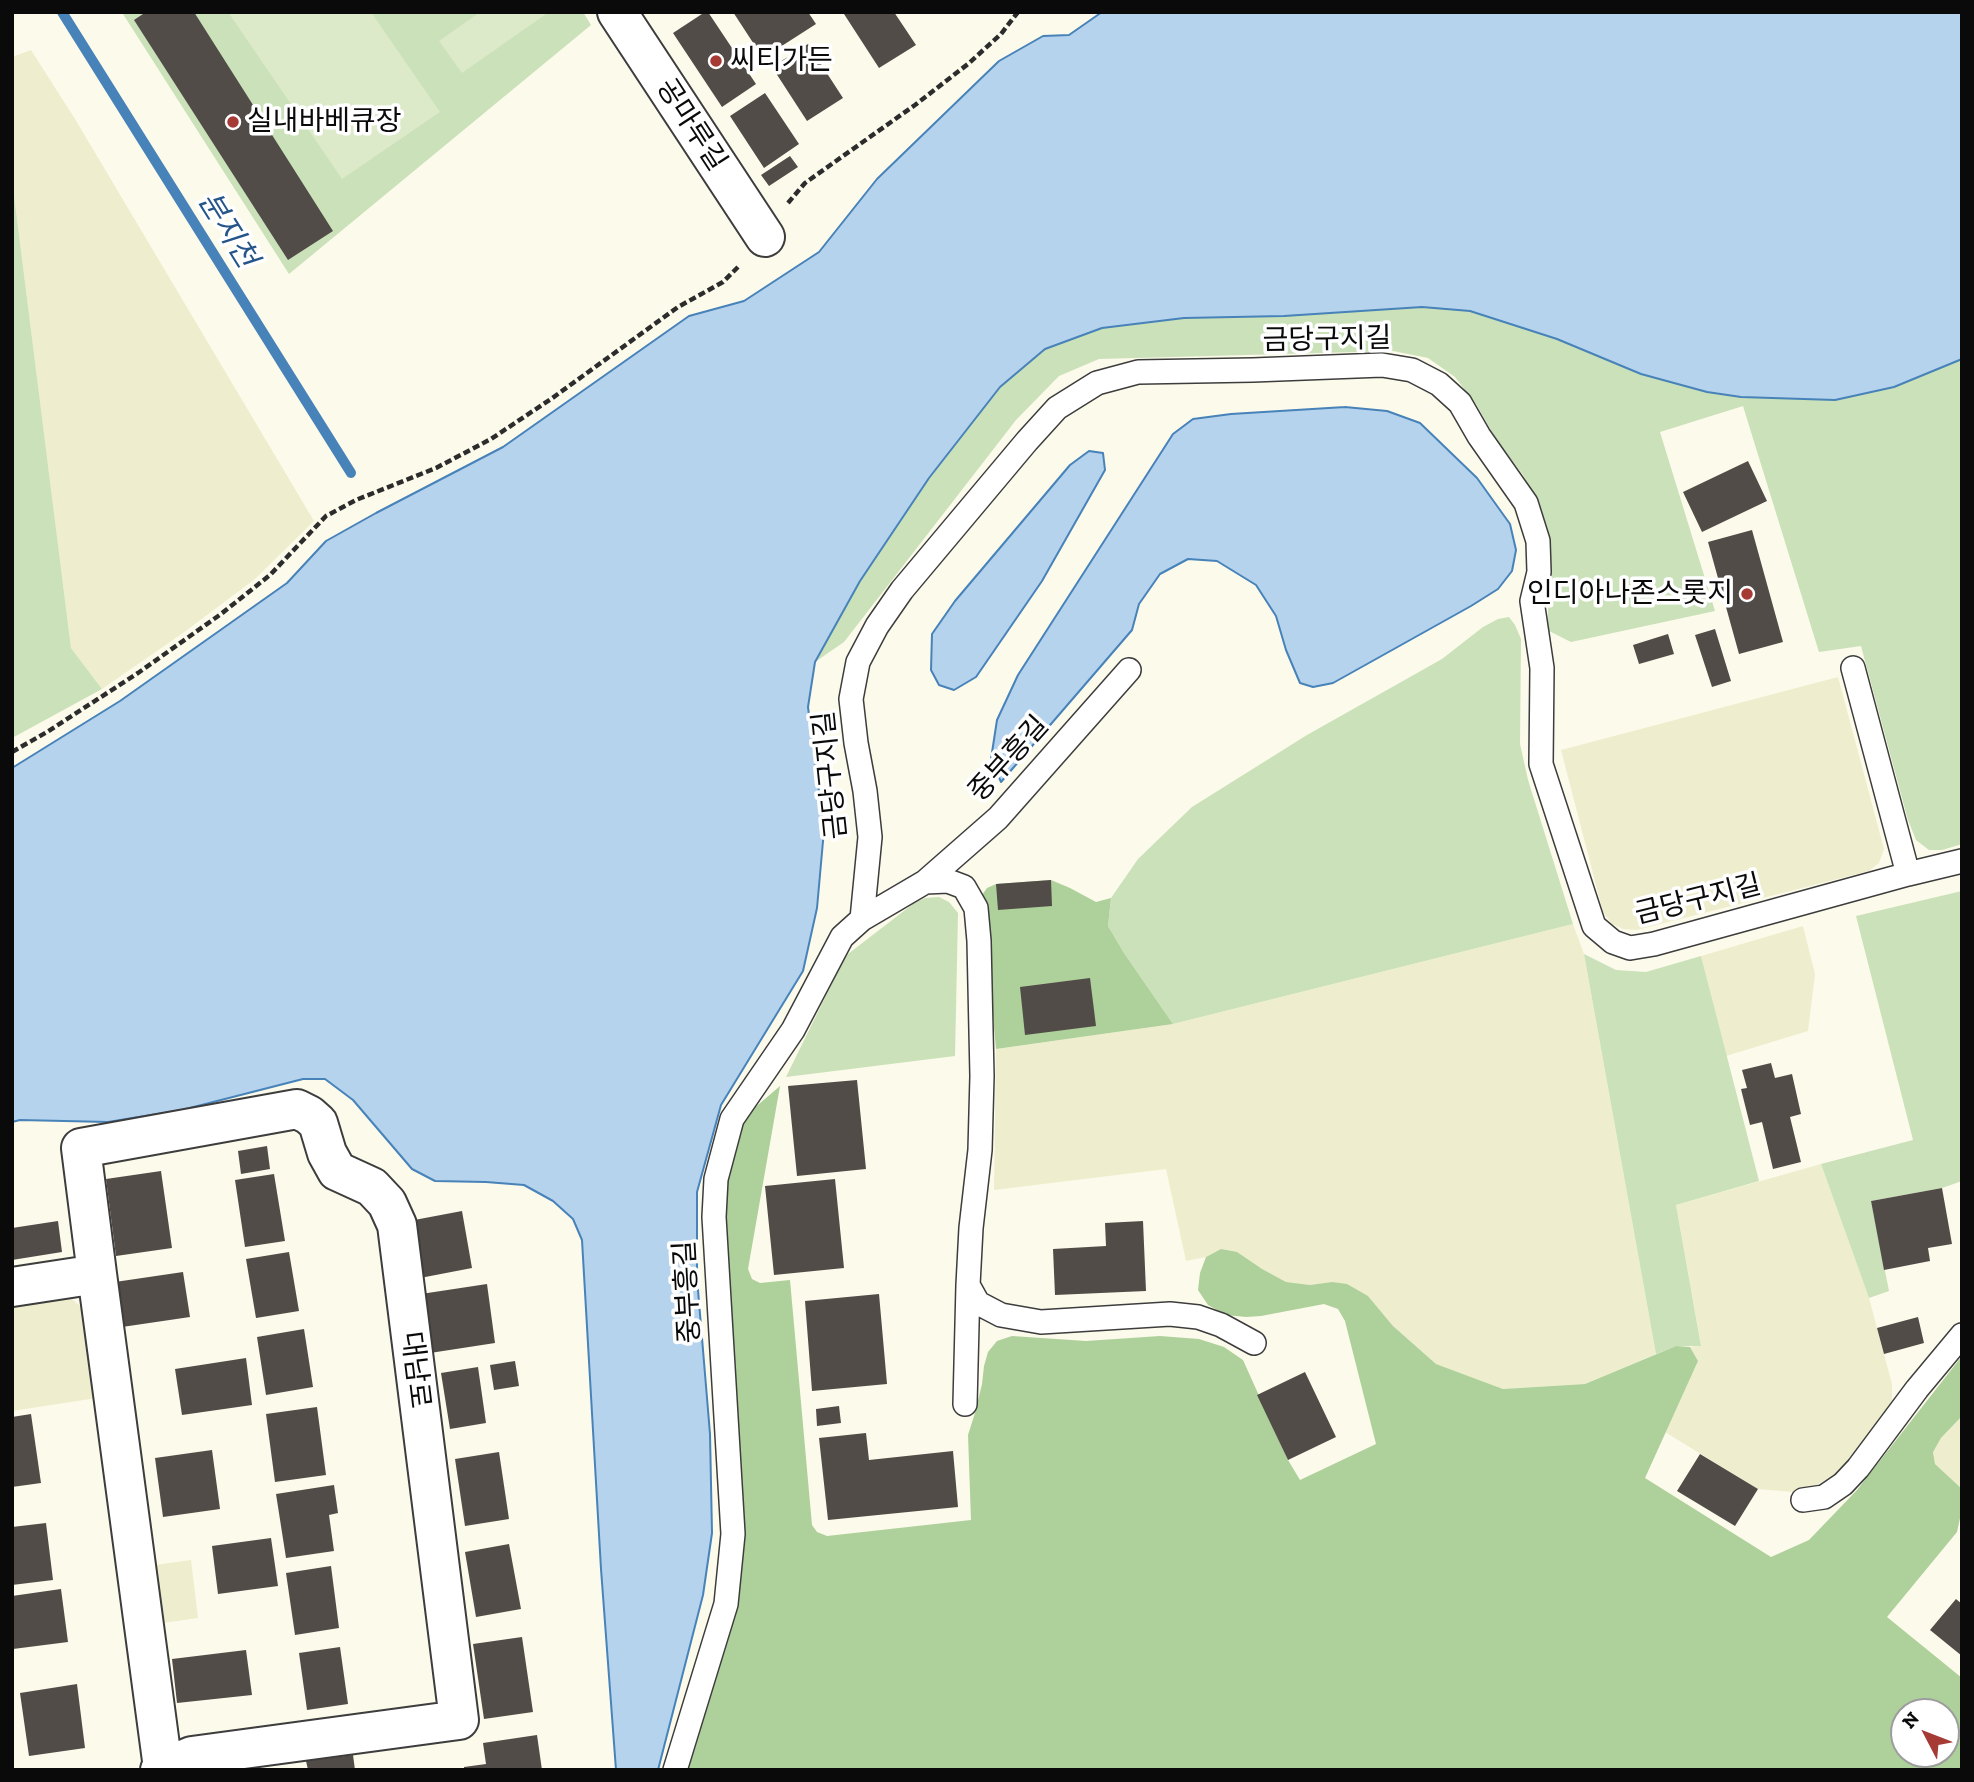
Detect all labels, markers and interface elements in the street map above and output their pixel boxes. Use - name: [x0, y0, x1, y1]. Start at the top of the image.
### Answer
- place label: 씨티가든: [730, 44, 833, 78]
- marker: 씨티가든: [708, 53, 724, 69]
- street label: 공마루길: [649, 73, 733, 177]
- place label: 실내바베큐장: [247, 105, 402, 139]
- marker: 실내바베큐장: [225, 114, 241, 130]
- water label: 분지천: [190, 185, 264, 275]
- street label: 금당구지길: [1262, 322, 1392, 358]
- place label: 인디아나존스롯지: [1527, 577, 1733, 611]
- marker: 인디아나존스롯지: [1739, 586, 1755, 602]
- street label: 금당구지길: [808, 709, 854, 841]
- street label: 중부흥길: [962, 709, 1056, 809]
- street label: 금당구지길: [1631, 868, 1765, 932]
- street label: 중부흥길: [669, 1240, 707, 1344]
- street label: 대남로: [394, 1330, 436, 1410]
- north arrow: [1890, 1698, 1960, 1768]
- text: N: [1897, 1707, 1924, 1733]

